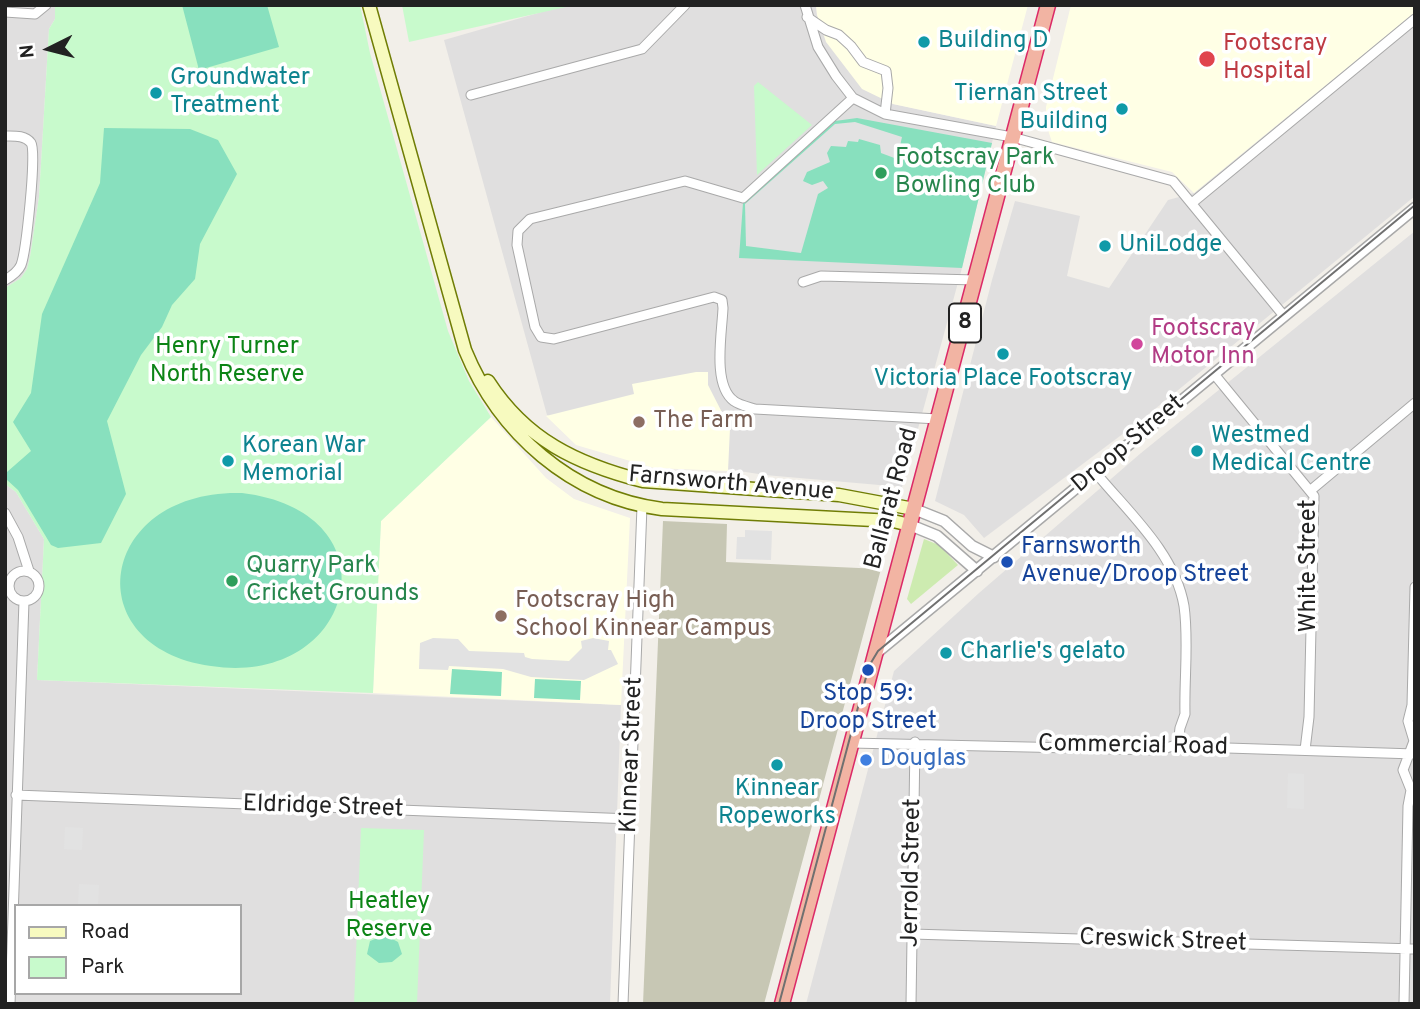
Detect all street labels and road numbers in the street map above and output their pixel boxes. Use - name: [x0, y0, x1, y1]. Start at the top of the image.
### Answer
- road number: 8: [949, 304, 981, 342]
- street label: Droop Street: [1067, 390, 1191, 500]
- street label: Ballarat Road: [860, 425, 926, 573]
- street label: Farnsworth Avenue: [627, 462, 835, 508]
- street label: White Street: [1296, 499, 1324, 633]
- street label: Kinnear Street: [616, 676, 650, 834]
- street label: Commercial Road: [1038, 731, 1228, 763]
- street label: Eldridge Street: [242, 791, 404, 825]
- street label: Jerrold Street: [897, 798, 929, 948]
- street label: Creswick Street: [1079, 925, 1247, 959]

